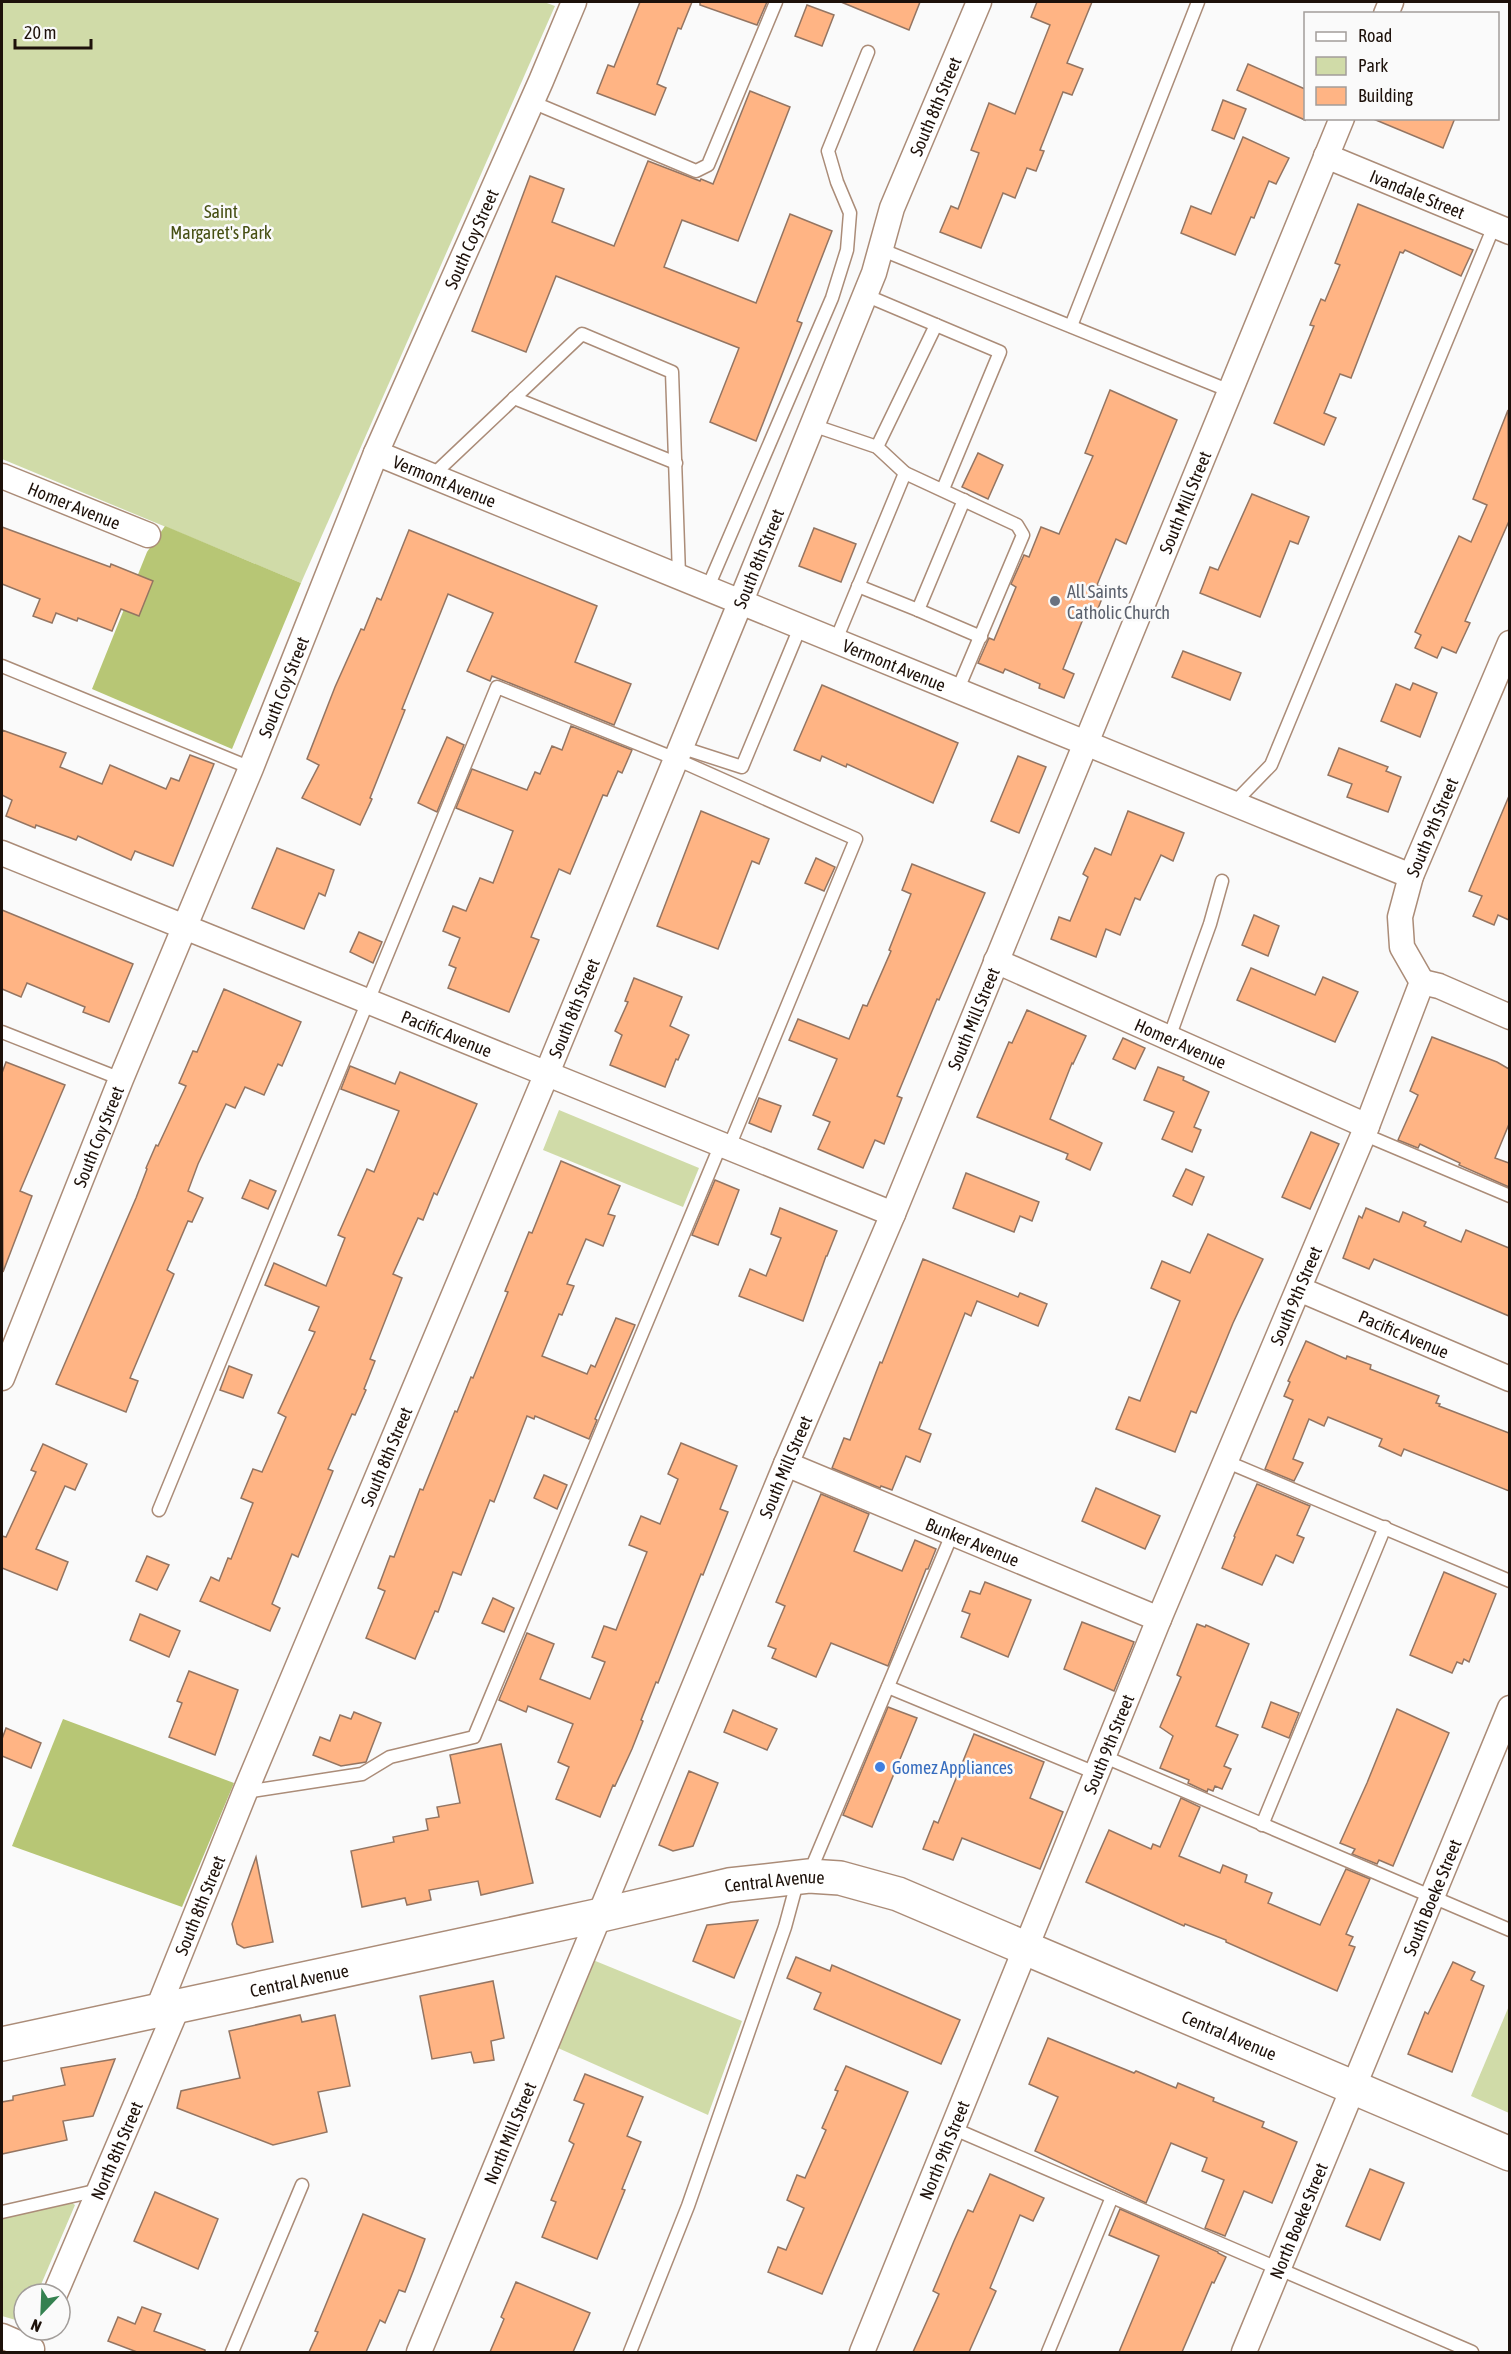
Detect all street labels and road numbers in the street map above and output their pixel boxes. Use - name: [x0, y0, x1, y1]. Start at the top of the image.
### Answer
- street label: South 8th Street: [905, 54, 965, 159]
- street label: Ivandale Street: [1367, 165, 1468, 223]
- street label: South Coy Street: [440, 186, 502, 292]
- street label: South Mill Street: [1154, 448, 1215, 557]
- street label: Vermont Avenue: [390, 451, 499, 511]
- street label: Homer Avenue: [25, 477, 124, 533]
- street label: South 8th Street: [729, 506, 788, 611]
- street label: South Coy Street: [254, 633, 313, 741]
- street label: Vermont Avenue: [840, 634, 949, 695]
- street label: South 9th Street: [1401, 775, 1462, 880]
- street label: South 8th Street: [544, 955, 603, 1061]
- street label: South Mill Street: [943, 964, 1003, 1073]
- street label: Pacific Avenue: [399, 1006, 495, 1061]
- street label: Homer Avenue: [1132, 1014, 1230, 1073]
- street label: South Coy Street: [69, 1083, 128, 1190]
- street label: South 9th Street: [1265, 1243, 1326, 1348]
- street label: Pacific Avenue: [1356, 1305, 1452, 1362]
- street label: South 8th Street: [356, 1404, 416, 1509]
- street label: South Mill Street: [754, 1412, 816, 1521]
- street label: Bunker Avenue: [923, 1513, 1022, 1570]
- street label: South 9th Street: [1079, 1691, 1138, 1797]
- street label: South Boeke Street: [1398, 1836, 1465, 1959]
- street label: South 8th Street: [170, 1852, 229, 1958]
- street label: Central Avenue: [722, 1865, 825, 1896]
- street label: Central Avenue: [248, 1959, 351, 2001]
- street label: Central Avenue: [1179, 2005, 1280, 2064]
- street label: North Mill Street: [479, 2079, 540, 2187]
- street label: North 9th Street: [914, 2097, 973, 2203]
- street label: North 8th Street: [86, 2098, 147, 2203]
- street label: North Boeke Street: [1265, 2160, 1332, 2282]

